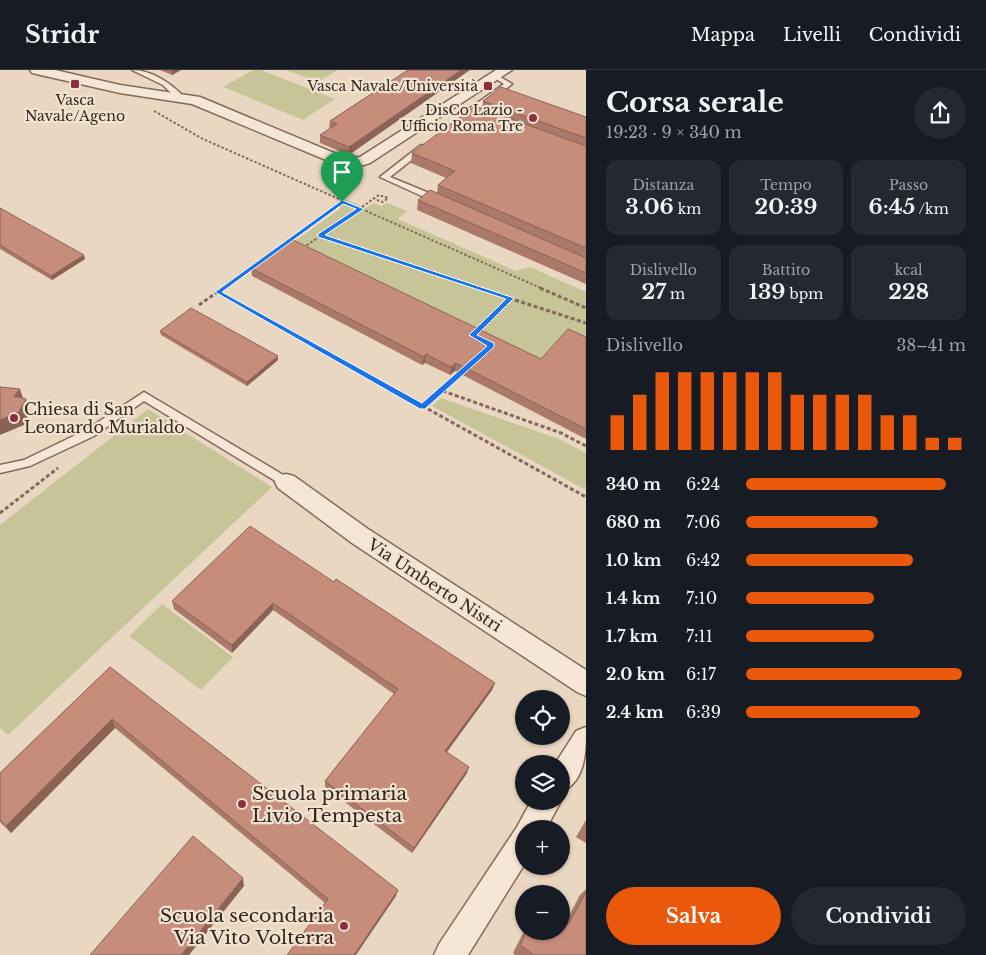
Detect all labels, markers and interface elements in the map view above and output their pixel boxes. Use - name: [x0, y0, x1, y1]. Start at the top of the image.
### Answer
- text: Stridr: [25, 20, 99, 49]
- text: Mappa: [691, 24, 755, 46]
- text: Livelli: [783, 24, 841, 46]
- text: Condividi: [869, 24, 961, 46]
- place label: Vasca Navale/Università: [306, 77, 478, 95]
- marker: Vasca Navale/Ageno: [69, 78, 81, 90]
- marker: Vasca Navale/Università: [482, 80, 494, 92]
- text: Corsa serale: [606, 85, 784, 120]
- button: share: [914, 87, 966, 139]
- place label: Vasca Navale/Ageno: [25, 91, 125, 125]
- place label: DisCo Lazio - Ufficio Roma Tre: [401, 101, 523, 135]
- marker: DisCo Lazio - Ufficio Roma Tre: [527, 112, 539, 124]
- text: 19:23 · 9 × 340 m: [606, 122, 742, 142]
- pin: [321, 151, 363, 202]
- icon: arrive: [328, 158, 356, 186]
- text: Distanza: [632, 176, 694, 194]
- text: Tempo: [760, 176, 812, 194]
- text: Passo: [889, 176, 928, 194]
- text: 3.06: [625, 194, 674, 220]
- text: 20:39: [754, 194, 818, 220]
- text: 6:45: [869, 194, 915, 220]
- text: km: [674, 200, 701, 218]
- text: /km: [915, 200, 949, 218]
- text: Dislivello: [630, 261, 697, 279]
- text: Battito: [762, 261, 810, 279]
- text: kcal: [895, 261, 923, 279]
- text: 27: [642, 279, 666, 305]
- text: 139: [749, 279, 785, 305]
- text: 228: [888, 279, 929, 305]
- text: m: [666, 285, 685, 303]
- text: bpm: [785, 285, 823, 303]
- text: Dislivello: [606, 335, 683, 355]
- text: 38–41 m: [897, 335, 966, 355]
- place label: Chiesa di San Leonardo Murialdo: [24, 399, 185, 437]
- marker: Chiesa di San Leonardo Murialdo: [8, 412, 20, 424]
- text: 340 m: [606, 474, 661, 494]
- text: 6:24: [686, 474, 720, 494]
- text: 680 m: [606, 512, 661, 532]
- text: 7:06: [686, 512, 720, 532]
- street label: Via Umberto Nistri: [363, 534, 506, 636]
- text: 1.0 km: [606, 550, 661, 570]
- text: 6:42: [686, 550, 720, 570]
- text: 1.4 km: [606, 588, 660, 608]
- text: 7:10: [686, 588, 717, 608]
- text: 1.7 km: [606, 626, 658, 646]
- text: 7:11: [686, 626, 713, 646]
- text: 2.0 km: [606, 664, 665, 684]
- text: 6:17: [686, 664, 716, 684]
- map controls: [515, 690, 570, 940]
- button: locate: [515, 690, 570, 745]
- text: 2.4 km: [606, 702, 664, 722]
- text: 6:39: [686, 702, 721, 722]
- button: layers: [515, 755, 570, 810]
- place label: Scuola primaria Livio Tempesta: [252, 782, 407, 827]
- marker: Scuola primaria Livio Tempesta: [236, 798, 248, 810]
- button: +: [515, 820, 570, 875]
- button: −: [515, 885, 570, 940]
- button: Salva: [606, 887, 781, 945]
- button: Condividi: [791, 887, 966, 945]
- place label: Scuola secondaria Via Vito Volterra: [160, 904, 334, 949]
- marker: Scuola secondaria Via Vito Volterra: [338, 920, 350, 932]

